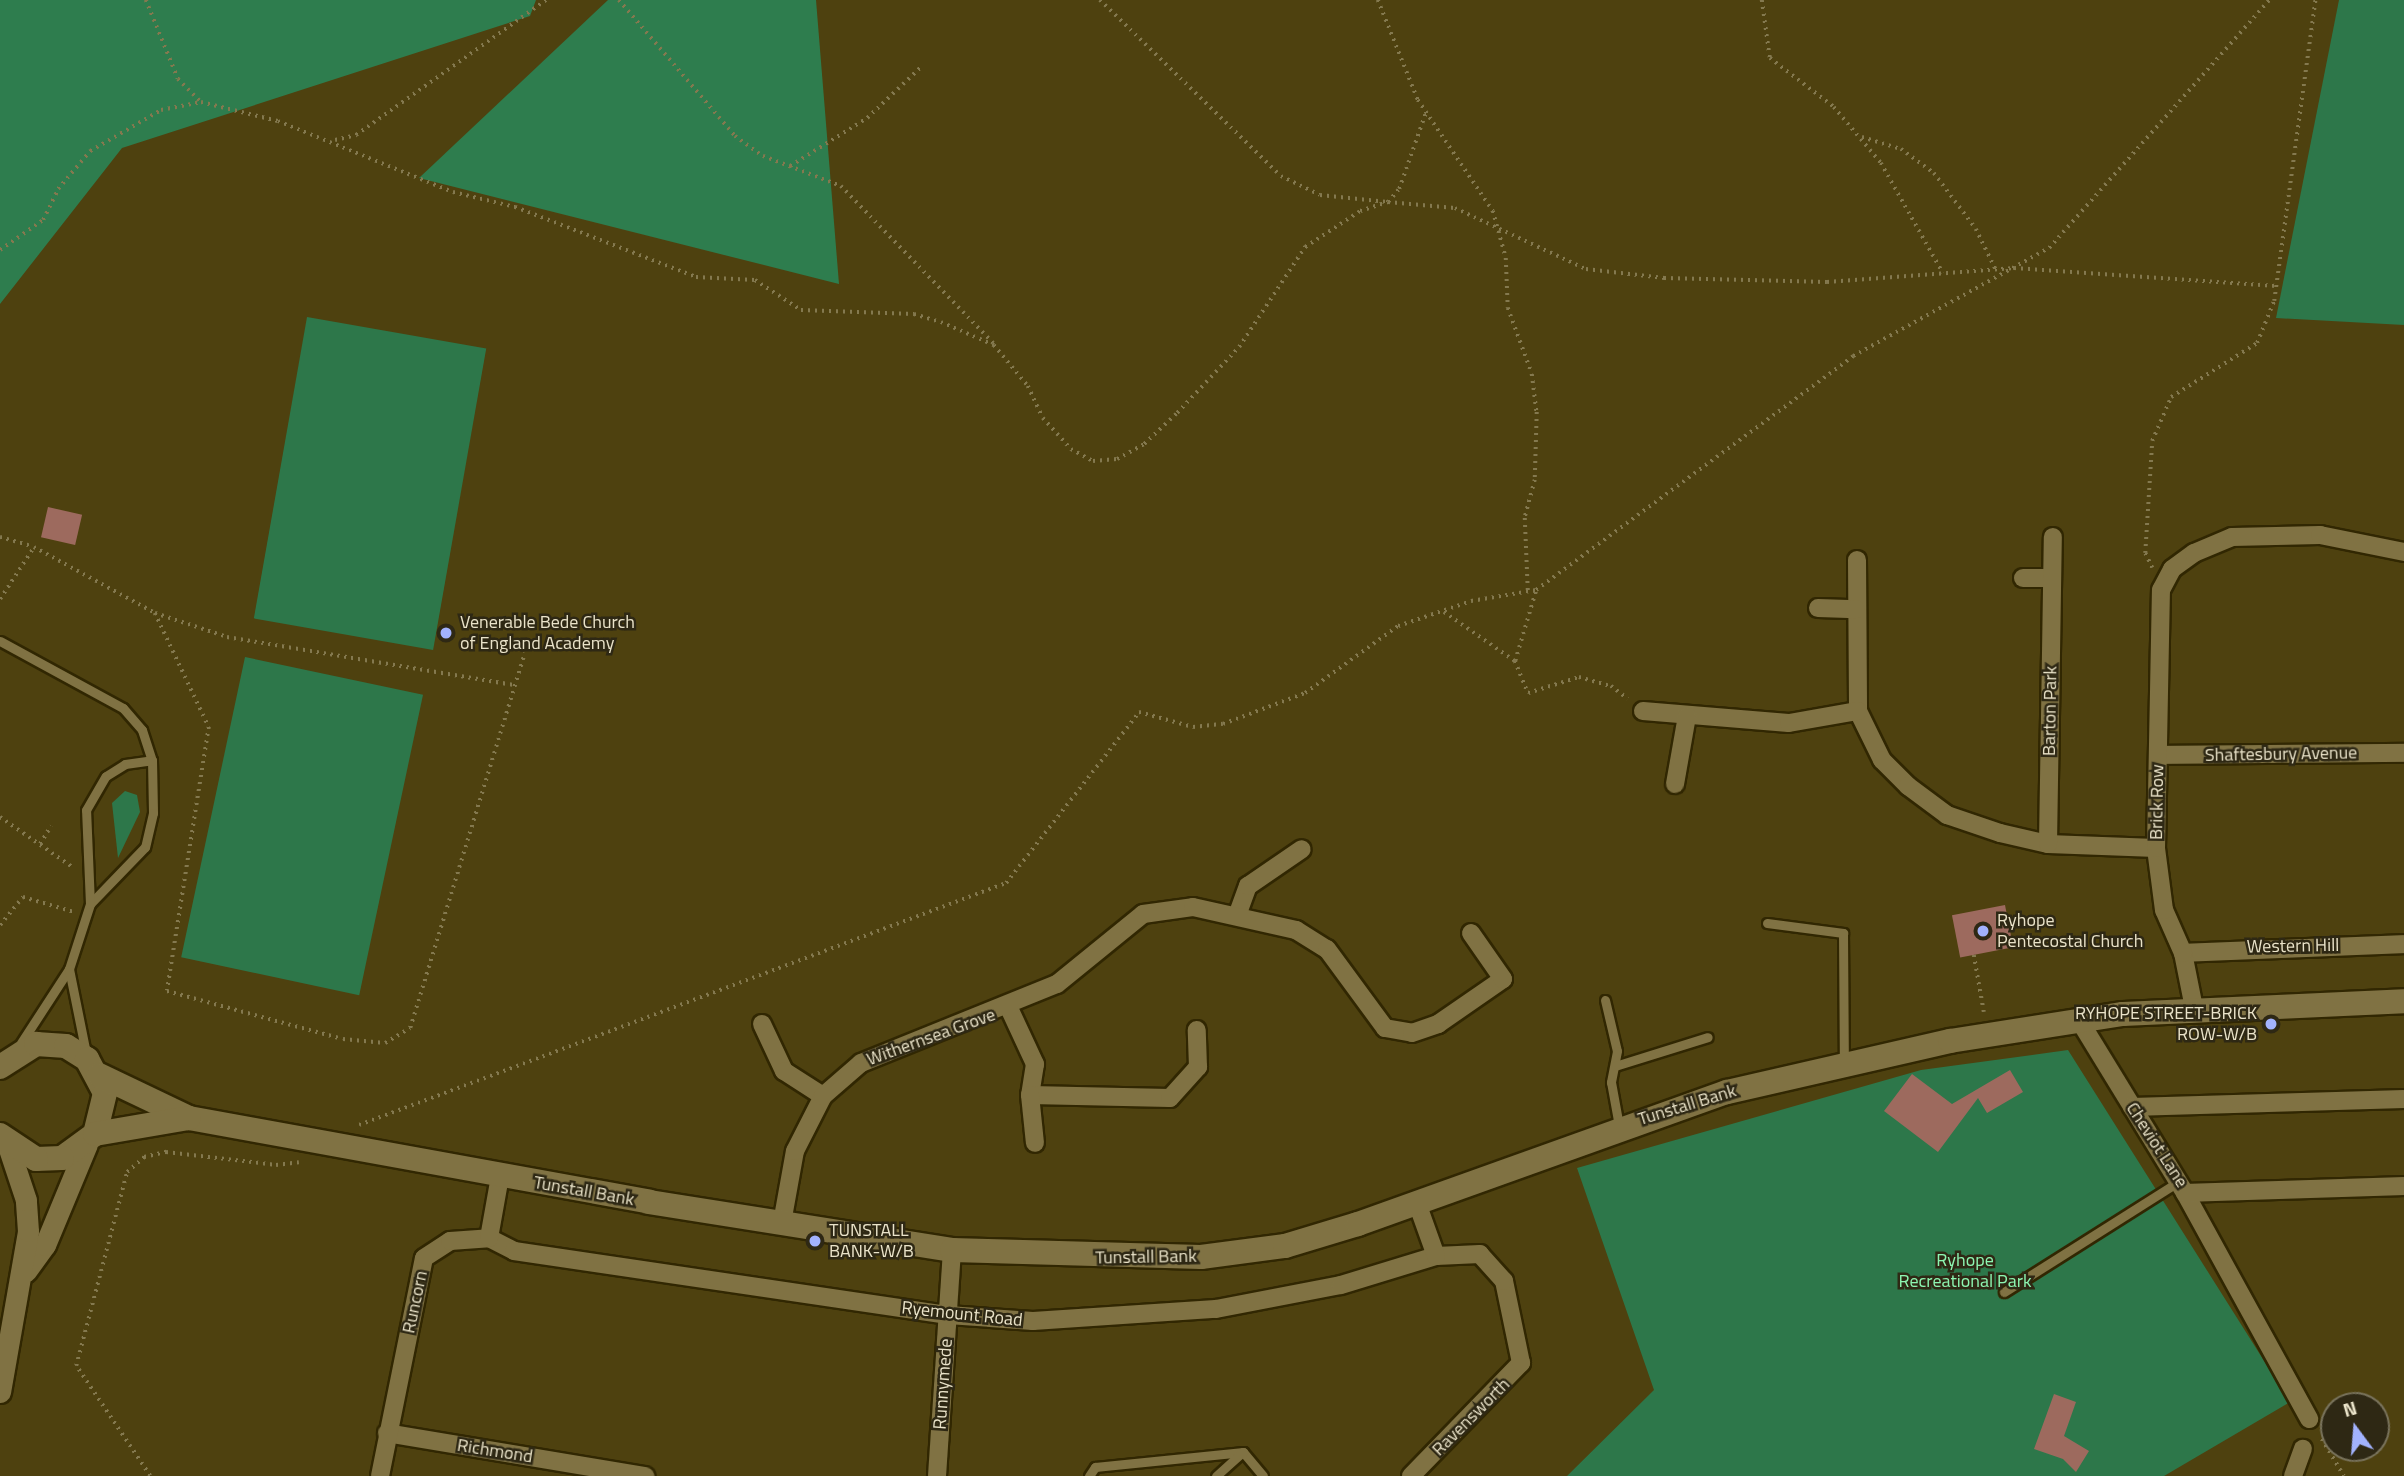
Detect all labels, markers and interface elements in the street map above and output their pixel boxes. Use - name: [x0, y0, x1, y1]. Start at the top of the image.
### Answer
- place label: Venerable Bede Church of England Academy: [460, 612, 635, 654]
- marker: Venerable Bede Church of England Academy: [438, 625, 454, 641]
- street label: Barton Park: [2038, 666, 2062, 756]
- street label: Shaftesbury Avenue: [2205, 742, 2357, 766]
- street label: Brick Row: [2146, 764, 2168, 840]
- place label: Ryhope Pentecostal Church: [1997, 910, 2143, 953]
- marker: Ryhope Pentecostal Church: [1975, 923, 1991, 939]
- street label: Western Hill: [2246, 934, 2340, 958]
- place label: RYHOPE STREET-BRICK ROW-W/B: [2075, 1003, 2257, 1046]
- street label: Withernsea Grove: [864, 1004, 998, 1070]
- marker: RYHOPE STREET-BRICK ROW-W/B: [2263, 1016, 2279, 1032]
- street label: Tunstall Bank: [1635, 1080, 1739, 1130]
- street label: Cheviot Lane: [2121, 1098, 2193, 1192]
- street label: Tunstall Bank: [532, 1172, 636, 1210]
- place label: TUNSTALL BANK-W/B: [829, 1220, 914, 1262]
- marker: TUNSTALL BANK-W/B: [807, 1233, 823, 1249]
- street label: Tunstall Bank: [1095, 1245, 1197, 1269]
- park label: Ryhope Recreational Park: [1898, 1250, 2032, 1292]
- street label: Runcorn: [398, 1269, 432, 1335]
- street label: Ryemount Road: [900, 1297, 1024, 1331]
- street label: Runnymede: [929, 1338, 957, 1430]
- street label: Ravensworth: [1428, 1374, 1514, 1460]
- north arrow: [2320, 1392, 2390, 1462]
- text: N: [2339, 1393, 2360, 1424]
- street label: Richmond: [456, 1434, 534, 1468]

